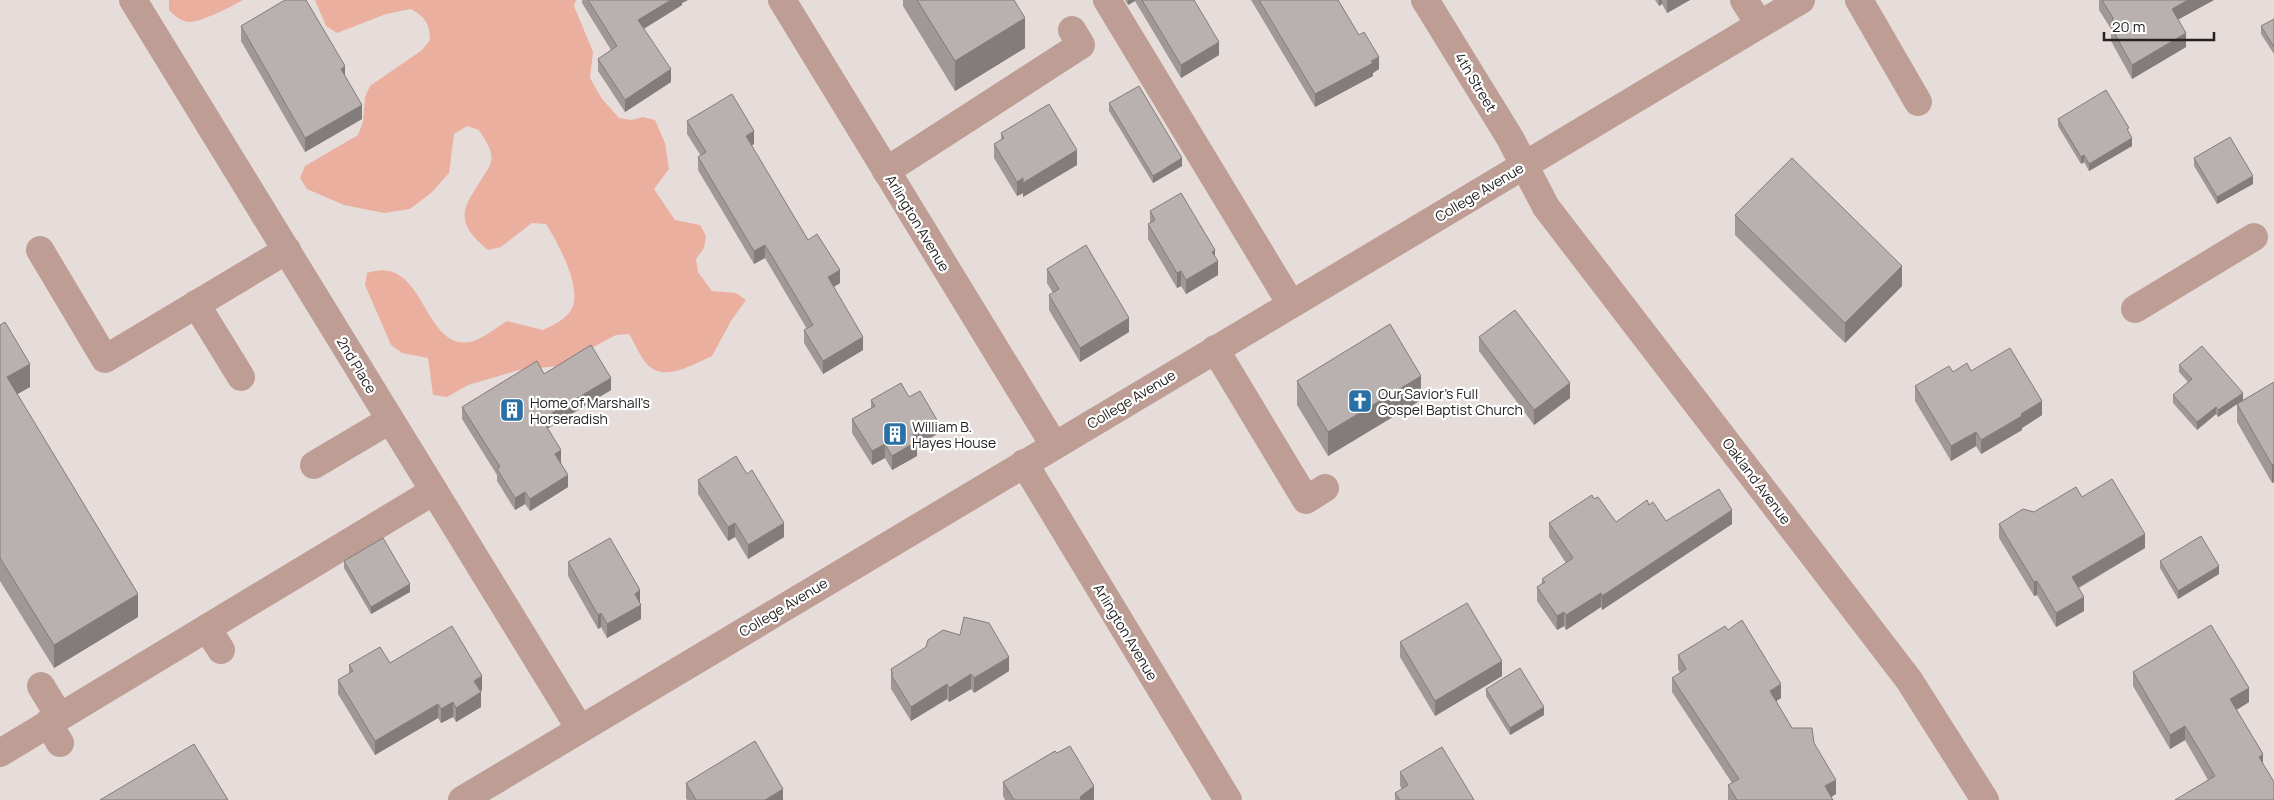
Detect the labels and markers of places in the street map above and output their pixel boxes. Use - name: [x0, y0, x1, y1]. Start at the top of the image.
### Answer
- place label: Our Savior's Full Gospel Baptist Church: [1378, 384, 1523, 419]
- church icon: Our Savior's Full Gospel Baptist Church: [1347, 388, 1373, 414]
- place label: Home of Marshall's Horseradish: [530, 393, 650, 428]
- building icon: Home of Marshall's Horseradish: [499, 397, 525, 423]
- place label: William B. Hayes House: [912, 417, 996, 452]
- building icon: William B. Hayes House: [882, 421, 908, 447]

